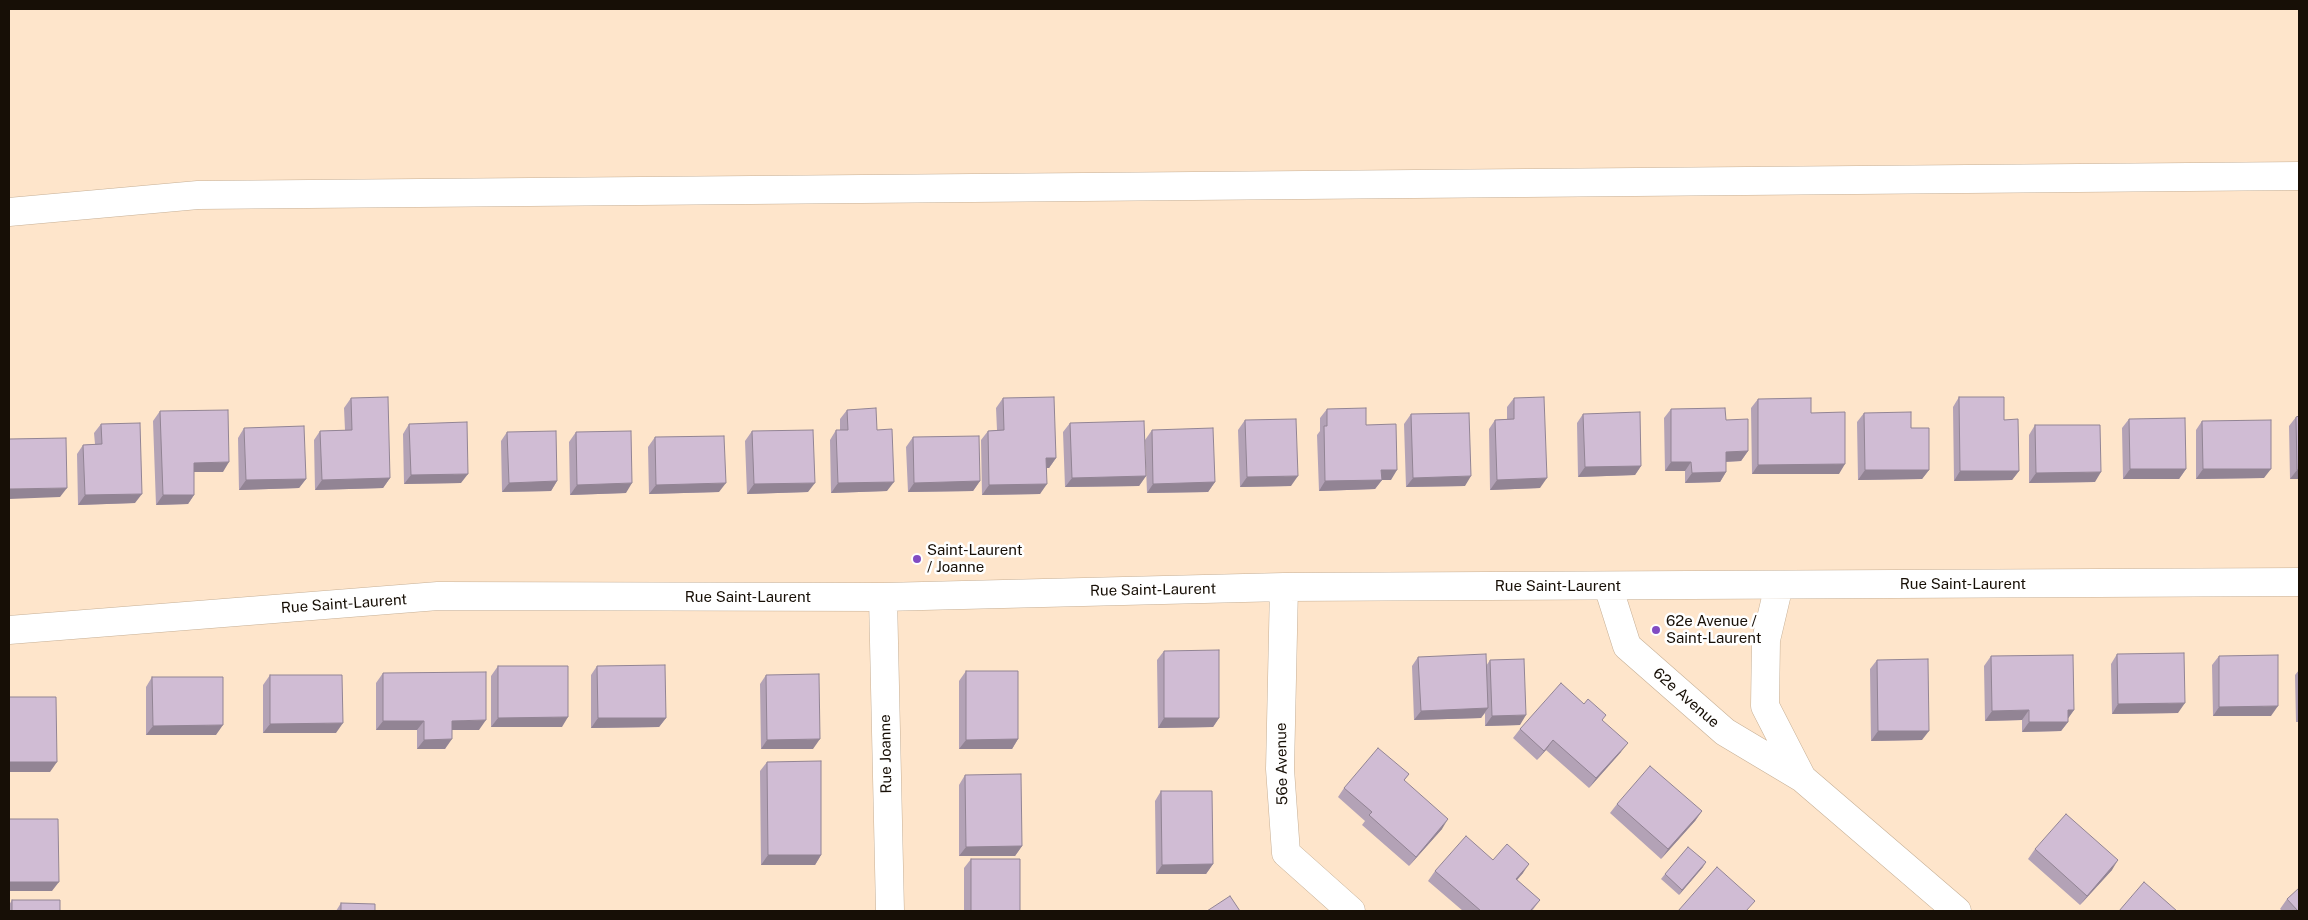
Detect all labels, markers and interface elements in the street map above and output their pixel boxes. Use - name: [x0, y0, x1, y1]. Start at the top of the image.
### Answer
- place label: Saint-Laurent / Joanne: [927, 541, 1022, 576]
- marker: Saint-Laurent / Joanne: [911, 553, 923, 565]
- street label: Rue Saint-Laurent: [1900, 575, 2026, 593]
- street label: Rue Saint-Laurent: [1495, 577, 1621, 595]
- street label: Rue Saint-Laurent: [1090, 580, 1216, 600]
- street label: Rue Saint-Laurent: [685, 588, 811, 606]
- street label: Rue Saint-Laurent: [280, 591, 408, 617]
- place label: 62e Avenue / Saint-Laurent: [1666, 612, 1761, 647]
- marker: 62e Avenue / Saint-Laurent: [1650, 624, 1662, 636]
- street label: 62e Avenue: [1649, 664, 1723, 732]
- street label: Rue Joanne: [876, 714, 896, 794]
- street label: 56e Avenue: [1272, 723, 1292, 805]

